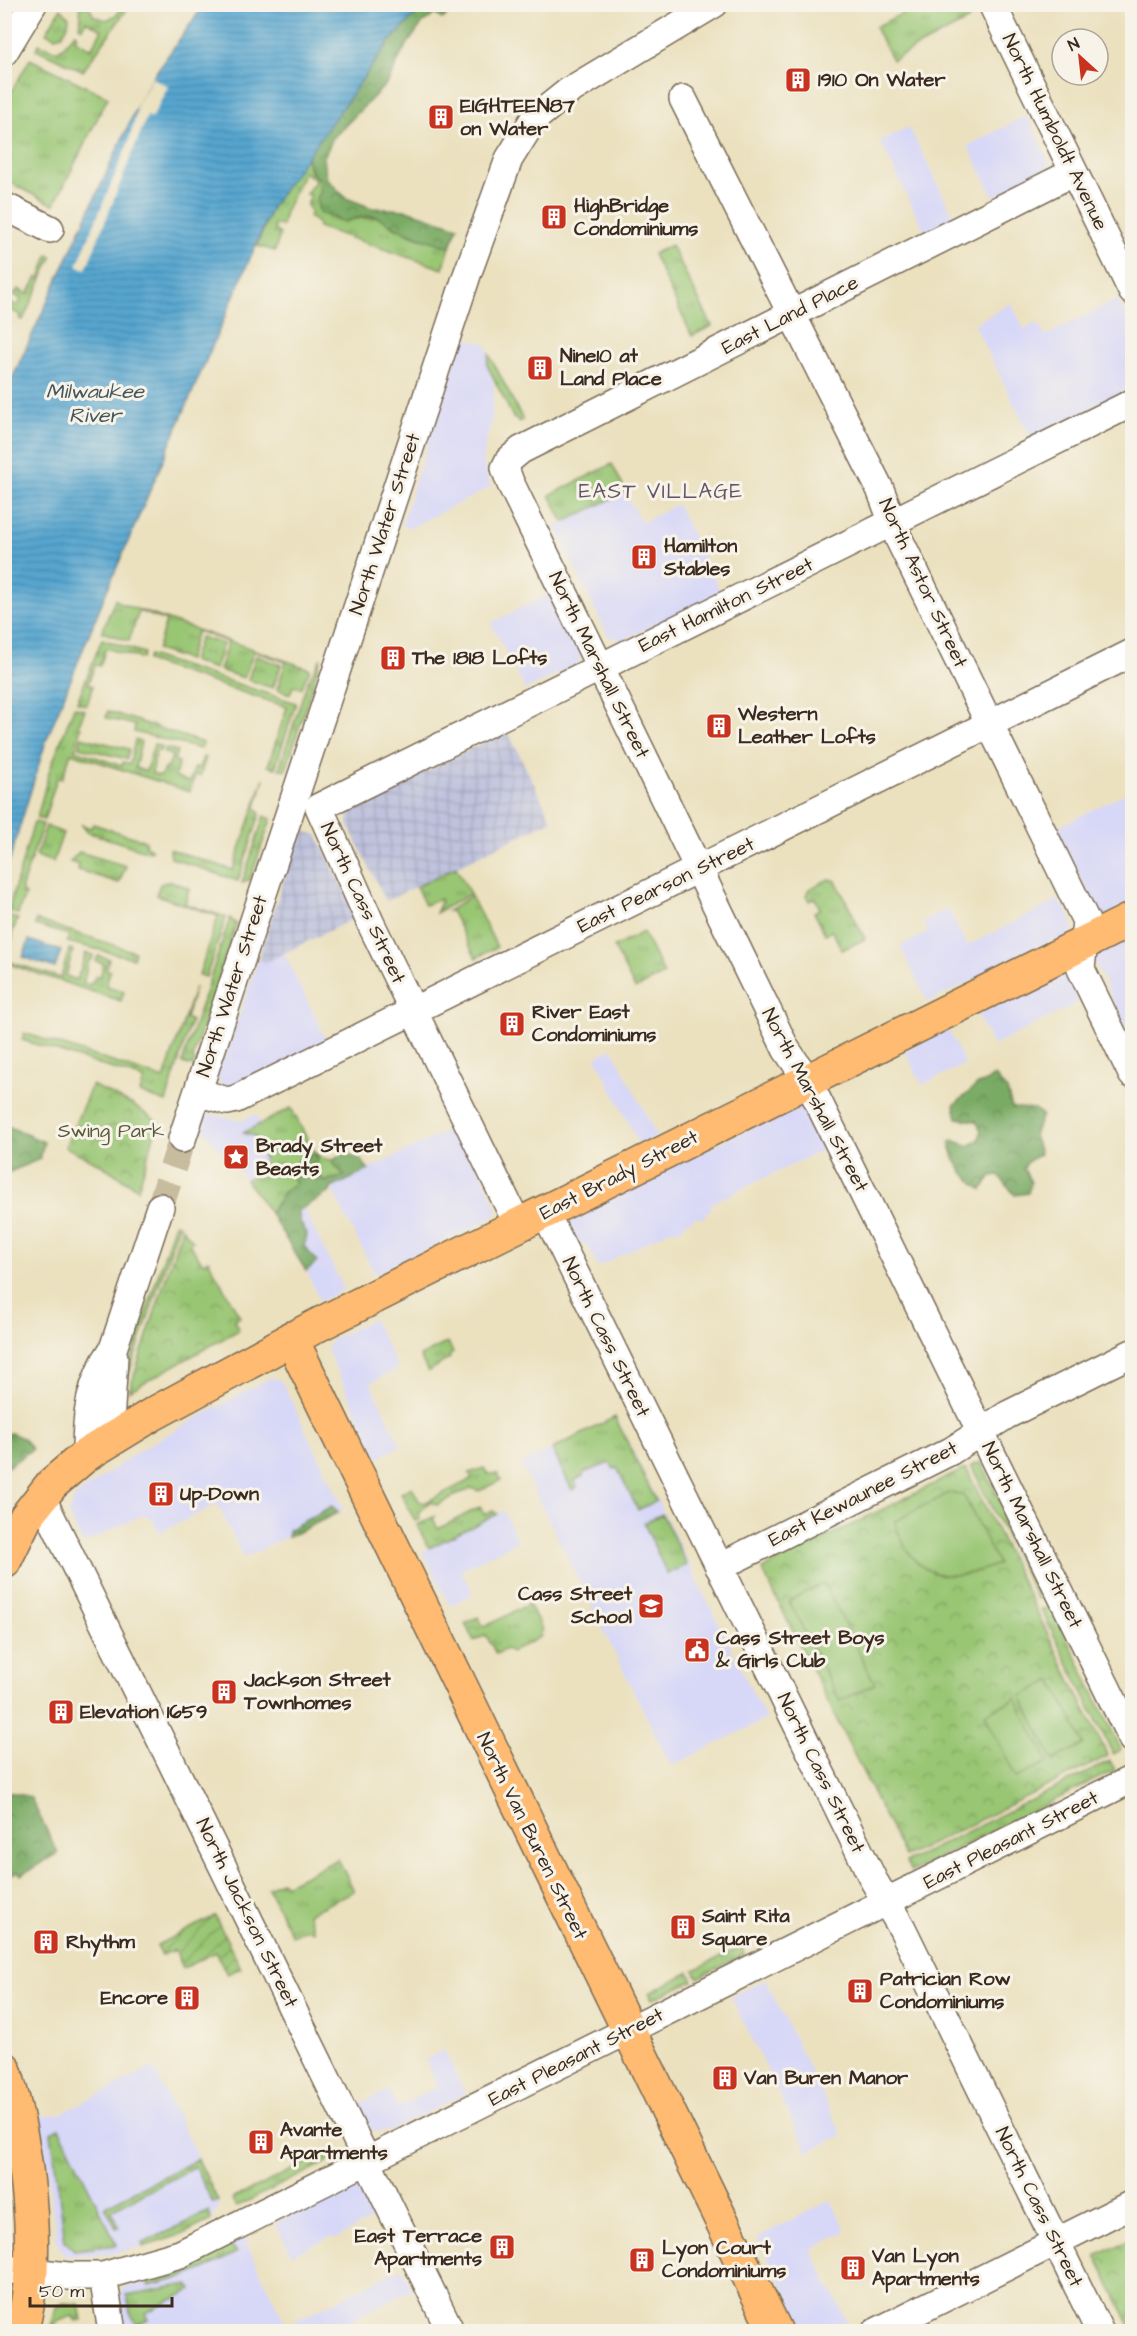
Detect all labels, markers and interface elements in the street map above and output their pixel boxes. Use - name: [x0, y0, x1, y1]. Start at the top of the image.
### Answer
- north arrow: [1050, 27, 1110, 87]
- street label: North Humboldt Avenue: [997, 30, 1113, 234]
- building icon: 1910 On Water: [783, 65, 813, 95]
- place label: 1910 On Water: [818, 66, 946, 94]
- place label: EIGHTEEN87 on Water: [460, 92, 575, 143]
- building icon: EIGHTEEN87 on Water: [426, 102, 456, 132]
- place label: HighBridge Condominiums: [574, 192, 698, 243]
- building icon: HighBridge Condominiums: [539, 202, 569, 232]
- street label: East Land Place: [717, 268, 863, 362]
- place label: Nine10 at Land Place: [560, 342, 662, 393]
- building icon: Nine10 at Land Place: [525, 353, 555, 383]
- water label: Milwaukee River: [46, 377, 146, 430]
- street label: North Water Street: [342, 430, 428, 618]
- district label: EAST VILLAGE: [579, 477, 743, 506]
- street label: North Astor Street: [871, 494, 975, 672]
- place label: Hamilton Stables: [663, 532, 737, 583]
- building icon: Hamilton Stables: [629, 542, 659, 572]
- street label: East Hamilton Street: [634, 551, 818, 659]
- street label: North Marshall Street: [542, 567, 656, 763]
- building icon: The 1818 Lofts: [378, 643, 408, 673]
- place label: The 1818 Lofts: [411, 644, 547, 672]
- place label: Western Leather Lofts: [737, 700, 876, 751]
- building icon: Western Leather Lofts: [704, 711, 734, 741]
- street label: North Cass Street: [313, 818, 413, 988]
- street label: East Pearson Street: [573, 830, 759, 940]
- street label: North Water Street: [189, 892, 275, 1080]
- place label: River East Condominiums: [532, 998, 656, 1049]
- street label: North Marshall Street: [755, 1003, 875, 1197]
- building icon: River East Condominiums: [497, 1009, 527, 1039]
- park label: Swing Park: [58, 1117, 164, 1146]
- street label: East Brady Street: [535, 1123, 704, 1228]
- place label: Brady Street Beasts: [256, 1132, 383, 1183]
- place icon: Brady Street Beasts: [221, 1142, 251, 1172]
- street label: North Cass Street: [555, 1252, 657, 1422]
- street label: East Kewaunee Street: [764, 1434, 962, 1554]
- street label: North Marshall Street: [975, 1437, 1089, 1633]
- building icon: Up-Down: [146, 1479, 176, 1509]
- place label: Up-Down: [180, 1480, 259, 1508]
- place label: Cass Street School: [518, 1580, 633, 1631]
- school or university icon: Cass Street School: [636, 1591, 666, 1621]
- place label: Cass Street Boys & Girls Club: [715, 1624, 885, 1675]
- public building icon: Cass Street Boys & Girls Club: [682, 1635, 712, 1665]
- place label: Jackson Street Townhomes: [243, 1666, 392, 1717]
- building icon: Jackson Street Townhomes: [209, 1677, 239, 1707]
- street label: North Cass Street: [770, 1688, 872, 1858]
- building icon: Elevation 1659: [46, 1697, 76, 1727]
- place label: Elevation 1659: [80, 1698, 207, 1726]
- street label: North Van Buren Street: [470, 1728, 594, 1944]
- street label: East Pleasant Street: [919, 1784, 1103, 1896]
- street label: North Jackson Street: [189, 1814, 305, 2012]
- place label: Saint Rita Square: [701, 1902, 791, 1953]
- building icon: Saint Rita Square: [668, 1912, 698, 1942]
- building icon: Rhythm: [31, 1927, 61, 1957]
- place label: Rhythm: [66, 1928, 135, 1957]
- place label: Patrician Row Condominiums: [880, 1965, 1011, 2016]
- building icon: Patrician Row Condominiums: [845, 1976, 875, 2006]
- building icon: Encore: [172, 1983, 202, 2013]
- place label: Encore: [100, 1984, 168, 2012]
- street label: East Pleasant Street: [484, 2001, 668, 2113]
- building icon: Van Buren Manor: [710, 2063, 740, 2093]
- place label: Van Buren Manor: [743, 2064, 909, 2092]
- place label: Avante Apartments: [280, 2116, 388, 2167]
- street label: North Cass Street: [988, 2122, 1090, 2292]
- building icon: Avante Apartments: [246, 2127, 276, 2157]
- place label: East Terrace Apartments: [355, 2222, 482, 2273]
- building icon: East Terrace Apartments: [487, 2232, 517, 2262]
- place label: Lyon Court Condominiums: [662, 2234, 786, 2285]
- place label: Van Lyon Apartments: [871, 2242, 980, 2293]
- building icon: Lyon Court Condominiums: [627, 2245, 657, 2275]
- building icon: Van Lyon Apartments: [838, 2253, 868, 2283]
- scale bar: [30, 2270, 172, 2308]
- text: 50 m: [39, 2279, 84, 2304]

